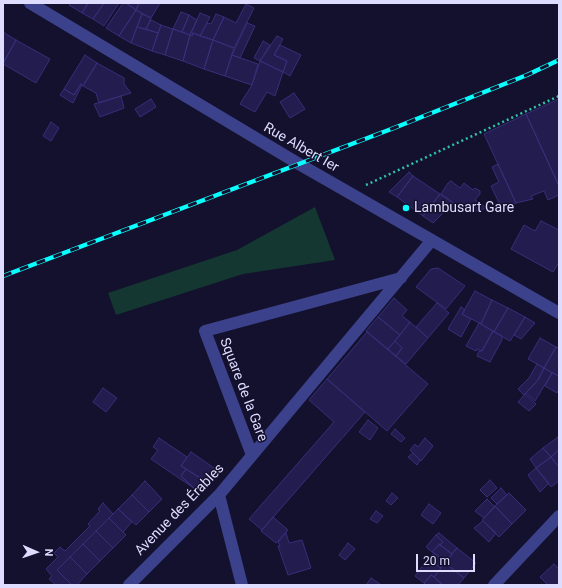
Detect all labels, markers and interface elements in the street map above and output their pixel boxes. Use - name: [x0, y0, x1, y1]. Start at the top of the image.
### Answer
- street label: Rue Albert Ier: [260, 120, 342, 176]
- place label: Lambusart Gare: [414, 200, 514, 216]
- marker: Lambusart Gare: [401, 203, 411, 213]
- street label: Square de la Gare: [216, 336, 270, 444]
- street label: Avenue des Érables: [132, 461, 228, 559]
- north arrow: [16, 532, 56, 572]
- scale bar: [418, 546, 477, 572]
- text: N: [42, 548, 55, 557]
- text: 20 m: [423, 554, 450, 568]

